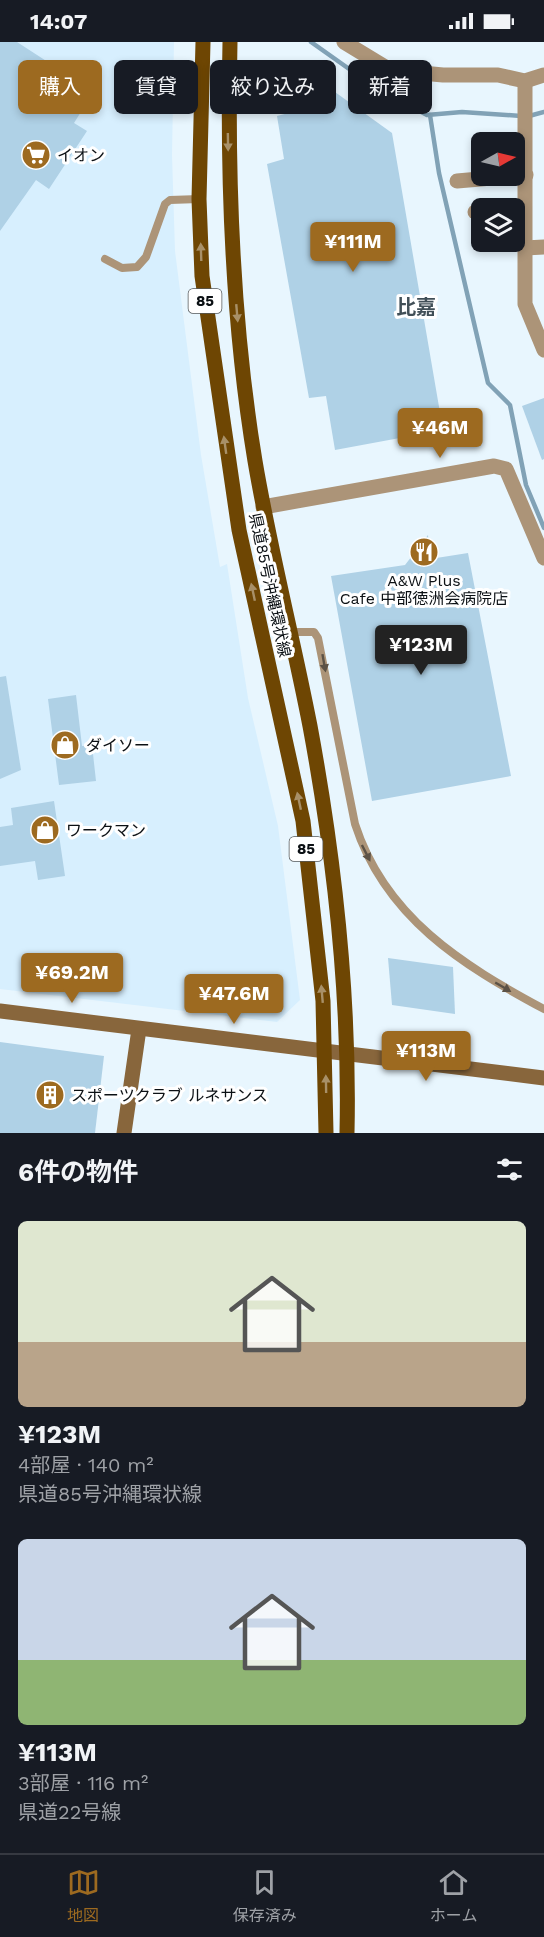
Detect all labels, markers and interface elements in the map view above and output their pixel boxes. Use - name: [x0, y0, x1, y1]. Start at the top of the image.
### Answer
- text: 14:07: [30, 9, 87, 34]
- chip: 購入: [18, 60, 102, 114]
- chip: 賃貸: [114, 60, 198, 114]
- chip: 絞り込み: [210, 60, 336, 114]
- chip: 新着: [348, 60, 432, 114]
- north arrow: [471, 132, 525, 186]
- map controls: [471, 132, 525, 252]
- one-way arrow: [224, 133, 233, 152]
- supermarket icon: イオン: [20, 139, 52, 171]
- place label: イオン: [57, 146, 105, 165]
- button: layers: [471, 198, 525, 252]
- pin: ¥111M: [311, 222, 395, 273]
- text: ¥111M: [324, 229, 382, 253]
- one-way arrow: [197, 242, 206, 261]
- road number: 85: [188, 289, 222, 313]
- district label: 比嘉: [396, 295, 436, 319]
- one-way arrow: [232, 303, 242, 322]
- pin: ¥46M: [404, 408, 476, 459]
- text: ¥46M: [412, 415, 468, 439]
- one-way arrow: [220, 436, 229, 455]
- street label: 県道85号沖縄環状線: [245, 511, 295, 659]
- restaurant icon: A&W Plus Cafe 中部徳洲会病院店: [408, 536, 440, 568]
- place label: A&W Plus Cafe 中部徳洲会病院店: [340, 571, 508, 608]
- one-way arrow: [248, 582, 257, 601]
- pin: ¥123M: [379, 625, 463, 676]
- text: ¥123M: [389, 632, 453, 656]
- one-way arrow: [320, 654, 329, 673]
- shop icon: ダイソー: [49, 729, 81, 761]
- place label: ダイソー: [86, 736, 150, 755]
- one-way arrow: [293, 791, 303, 810]
- shop icon: ワークマン: [29, 814, 61, 846]
- place label: ワークマン: [66, 821, 146, 840]
- road number: 85: [290, 837, 322, 861]
- one-way arrow: [361, 845, 371, 862]
- pin: ¥69.2M: [23, 953, 121, 1004]
- text: ¥69.2M: [35, 960, 109, 984]
- pin: ¥47.6M: [185, 974, 283, 1025]
- text: ¥47.6M: [198, 981, 270, 1005]
- one-way arrow: [495, 982, 512, 992]
- one-way arrow: [317, 985, 327, 1004]
- pin: ¥113M: [384, 1031, 468, 1082]
- text: ¥113M: [396, 1038, 456, 1062]
- one-way arrow: [321, 1074, 331, 1093]
- building icon: スポーツクラブ ルネサンス: [34, 1079, 66, 1111]
- place label: スポーツクラブ ルネサンス: [71, 1086, 268, 1105]
- icon: filters: [493, 1153, 526, 1186]
- text: 6件の物件: [18, 1157, 138, 1187]
- icon: home: [218, 1260, 326, 1368]
- text: ¥123M: [18, 1419, 101, 1449]
- text: 4部屋 · 140 m²: [18, 1453, 154, 1477]
- text: 県道85号沖縄環状線: [18, 1482, 202, 1506]
- icon: home: [218, 1578, 326, 1686]
- text: ¥113M: [18, 1737, 97, 1767]
- text: 3部屋 · 116 m²: [18, 1771, 148, 1795]
- text: 県道22号線: [18, 1800, 121, 1824]
- tab: 地図: [67, 1866, 100, 1926]
- tab: 保存済み: [233, 1866, 297, 1926]
- tab: ホーム: [430, 1866, 477, 1926]

